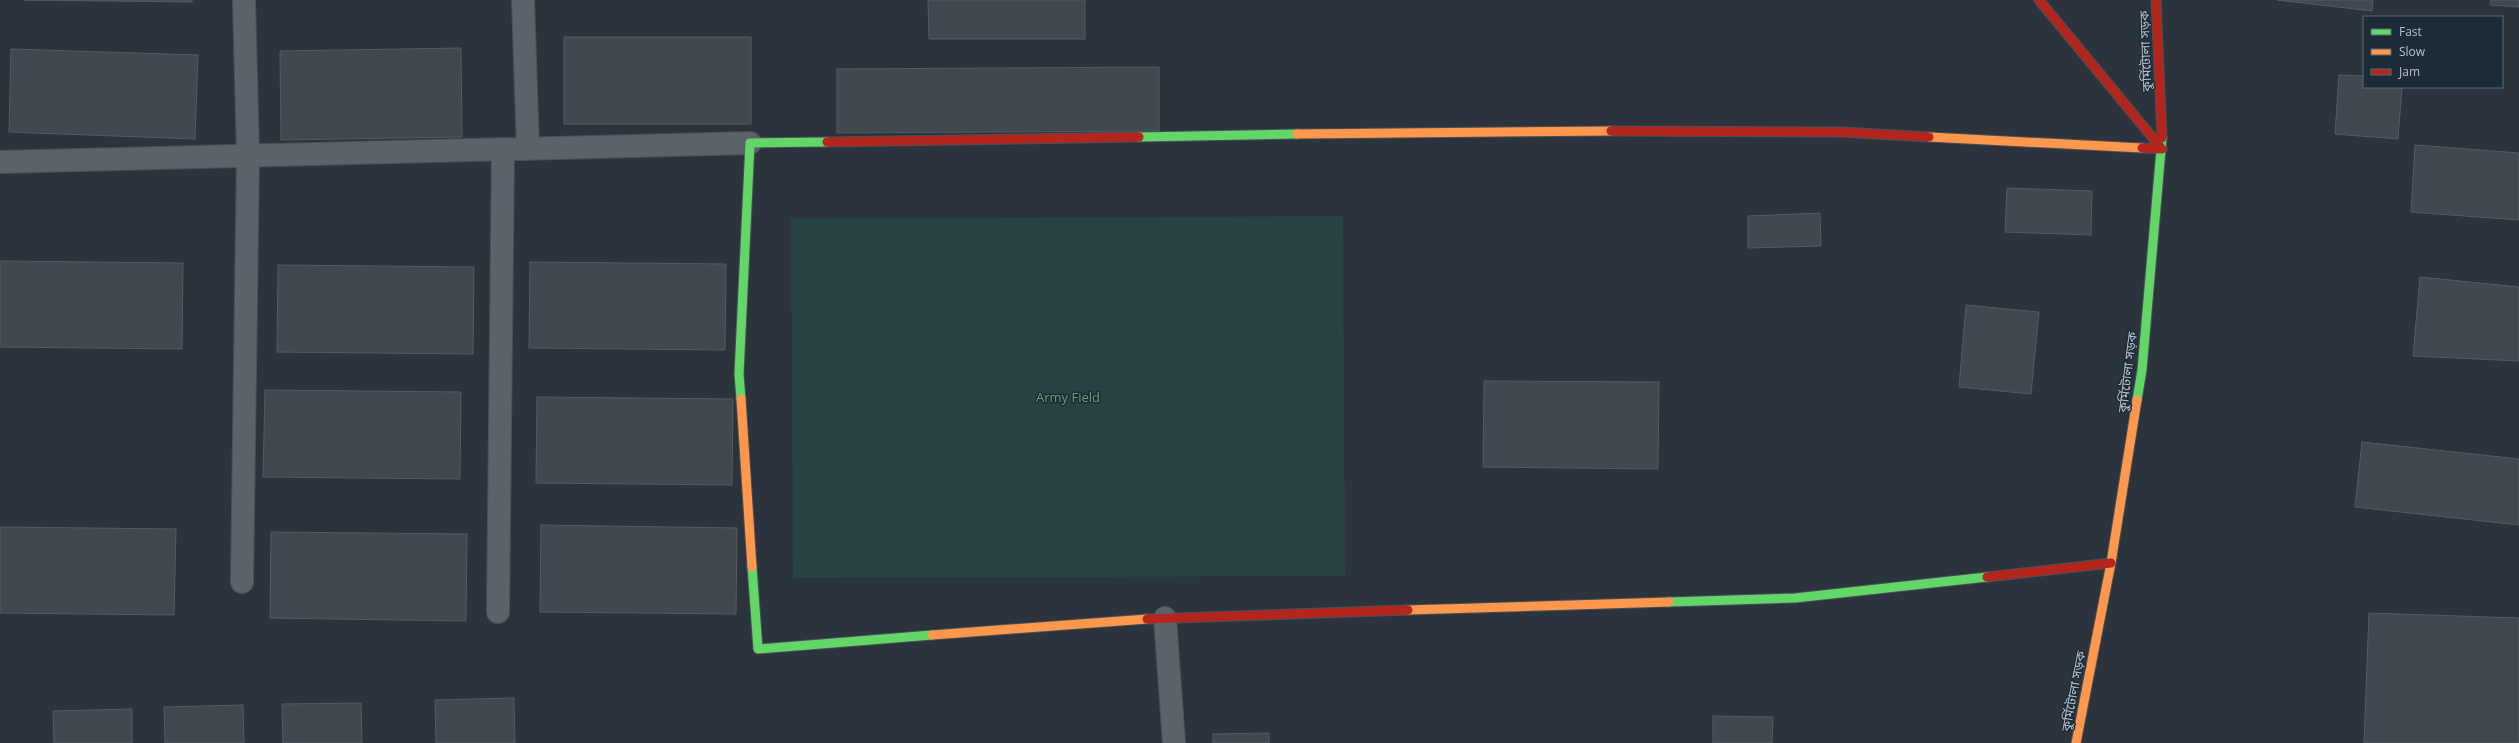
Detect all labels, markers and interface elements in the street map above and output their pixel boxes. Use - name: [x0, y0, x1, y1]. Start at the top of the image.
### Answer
- street label: কুর্মিটোলা সড়ক: [2135, 10, 2155, 93]
- legend: [2363, 16, 2503, 88]
- text: Fast: [2399, 23, 2422, 40]
- text: Slow: [2399, 43, 2426, 60]
- text: Jam: [2398, 63, 2420, 80]
- street label: কুর্মিটোলা সড়ক: [2113, 330, 2141, 414]
- park label: Army Field: [1036, 388, 1100, 406]
- street label: কুর্মিটোলা সড়ক: [2056, 649, 2090, 734]

